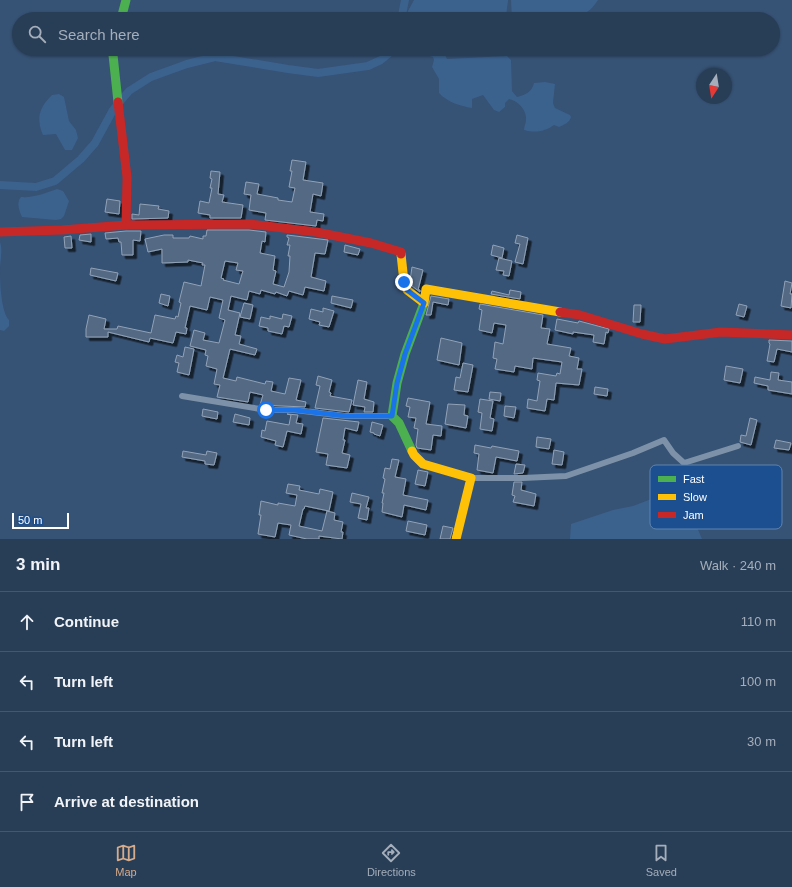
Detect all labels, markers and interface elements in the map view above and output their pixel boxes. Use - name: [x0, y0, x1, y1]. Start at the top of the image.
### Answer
- search box: [12, 12, 780, 56]
- icon: search: [26, 23, 48, 45]
- text: Search here: [58, 26, 140, 43]
- north arrow: [696, 68, 732, 104]
- route end: [395, 273, 413, 291]
- route start: [257, 401, 275, 419]
- legend: [650, 465, 782, 529]
- text: Fast: [683, 473, 704, 485]
- text: Slow: [683, 491, 707, 503]
- text: Jam: [683, 509, 704, 521]
- scale bar: [12, 511, 69, 530]
- text: 50 m: [18, 514, 42, 526]
- text: 3 min: [16, 555, 60, 574]
- text: Walk · 240 m: [700, 558, 776, 573]
- icon: ahead: [16, 611, 38, 633]
- text: Continue: [54, 613, 119, 630]
- text: 110 m: [741, 614, 776, 629]
- icon: left: [16, 671, 38, 693]
- text: Turn left: [54, 673, 113, 690]
- text: 100 m: [740, 674, 776, 689]
- icon: left: [16, 731, 38, 753]
- text: Turn left: [54, 733, 113, 750]
- text: 30 m: [747, 734, 776, 749]
- icon: arrive: [16, 791, 38, 813]
- text: Arrive at destination: [54, 793, 199, 810]
- tab: Map: [115, 842, 137, 878]
- tab: Directions: [367, 842, 416, 878]
- tab: Saved: [646, 842, 677, 878]

